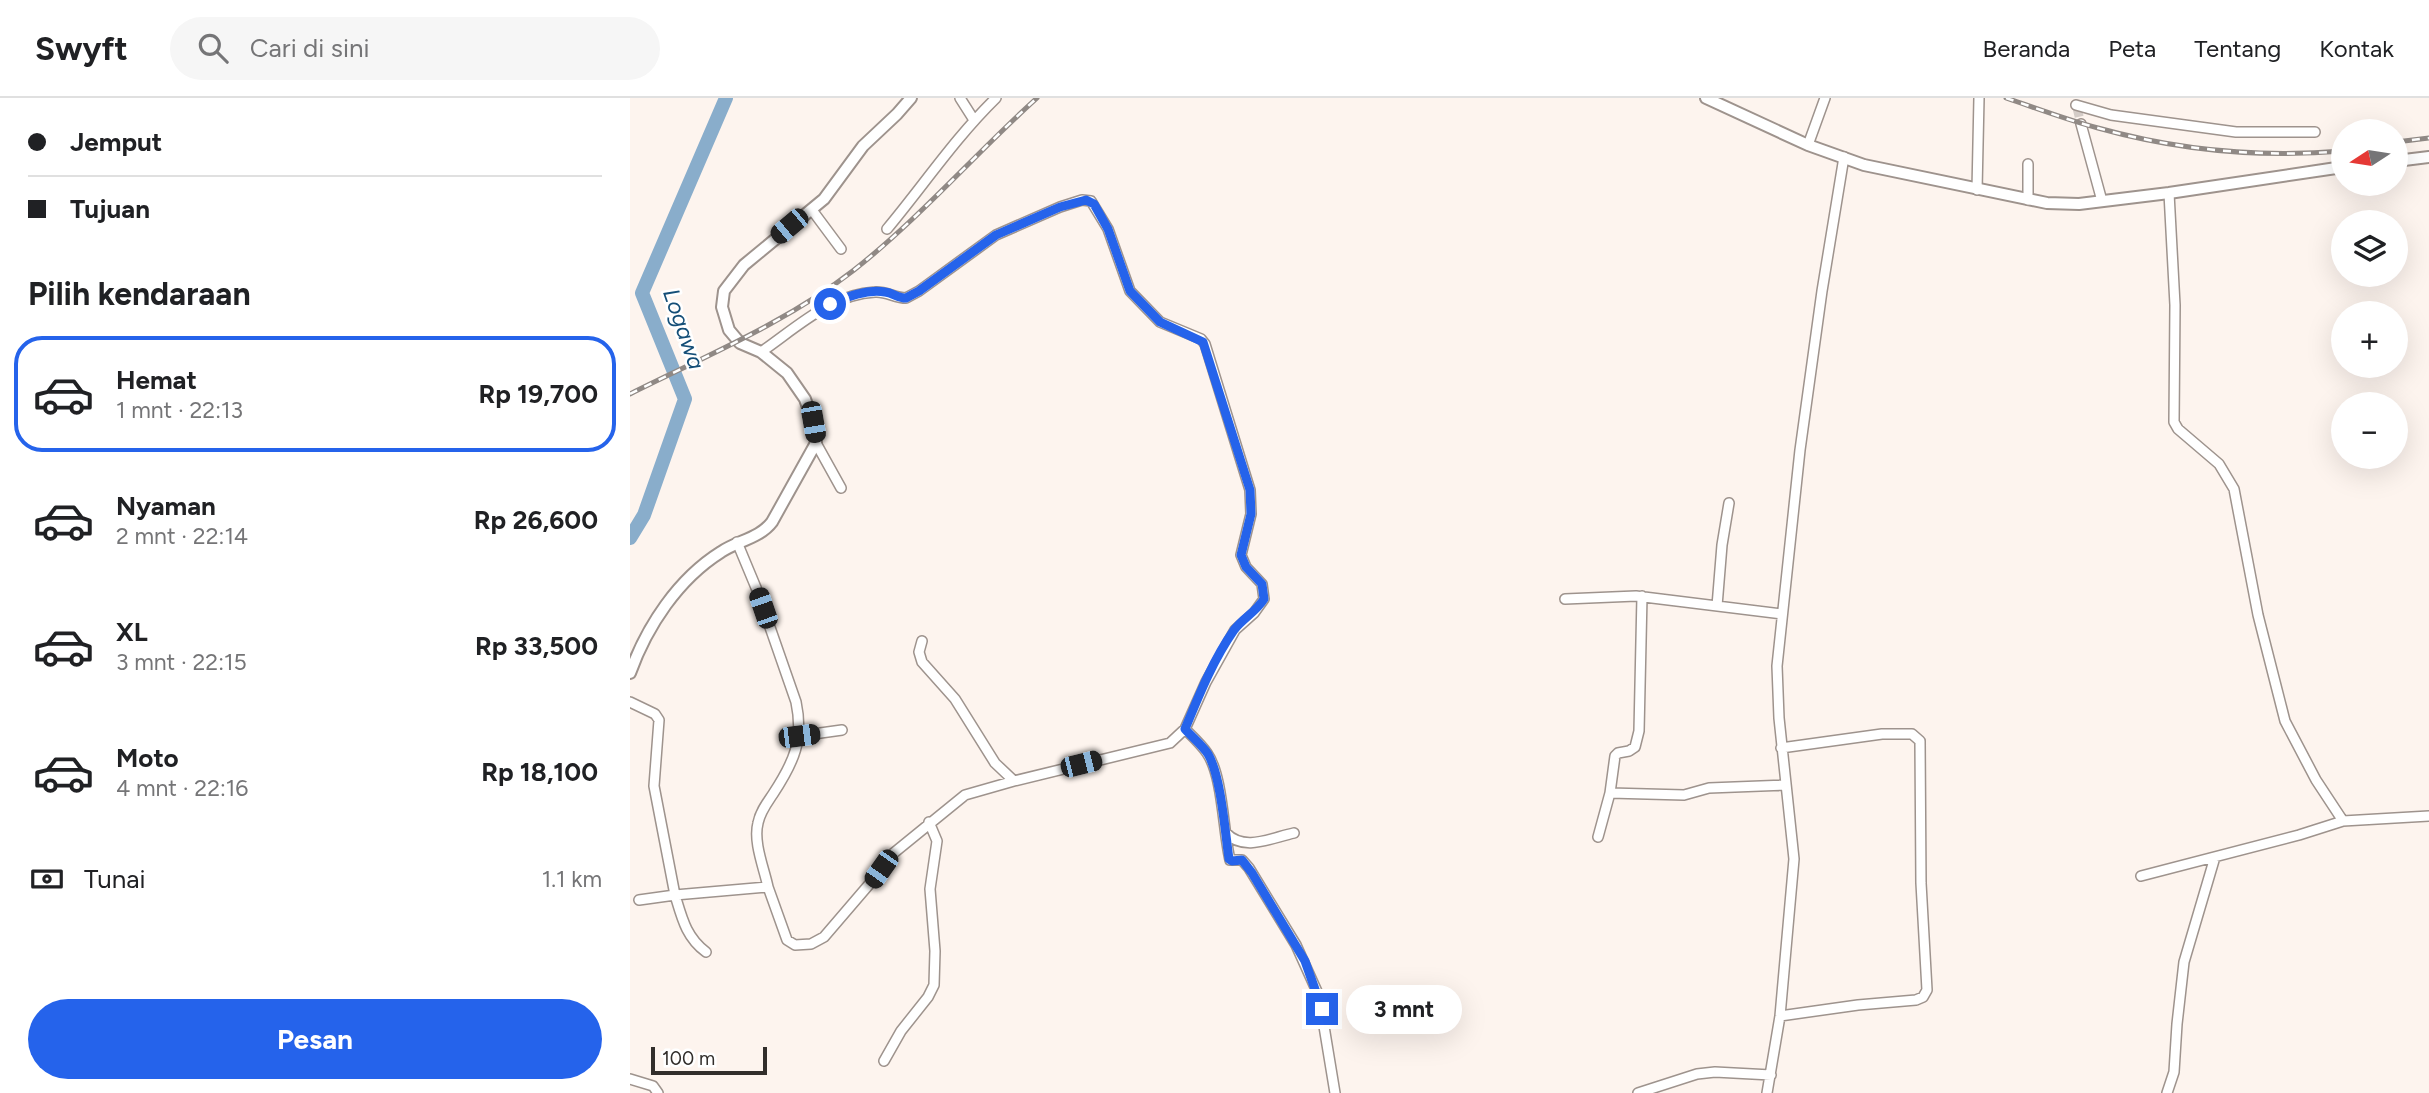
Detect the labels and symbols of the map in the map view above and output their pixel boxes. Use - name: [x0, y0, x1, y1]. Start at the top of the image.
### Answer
- north arrow: [2331, 119, 2408, 196]
- car: [767, 204, 812, 248]
- water label: Logawa: [657, 285, 711, 373]
- route start: [814, 288, 846, 320]
- car: [800, 399, 827, 445]
- car: [747, 585, 780, 631]
- car: [777, 723, 822, 749]
- car: [1059, 749, 1104, 779]
- car: [861, 846, 902, 892]
- callout: 3 mnt: [1346, 984, 1462, 1034]
- route end: [1306, 993, 1338, 1025]
- scale bar: [651, 1044, 766, 1076]

